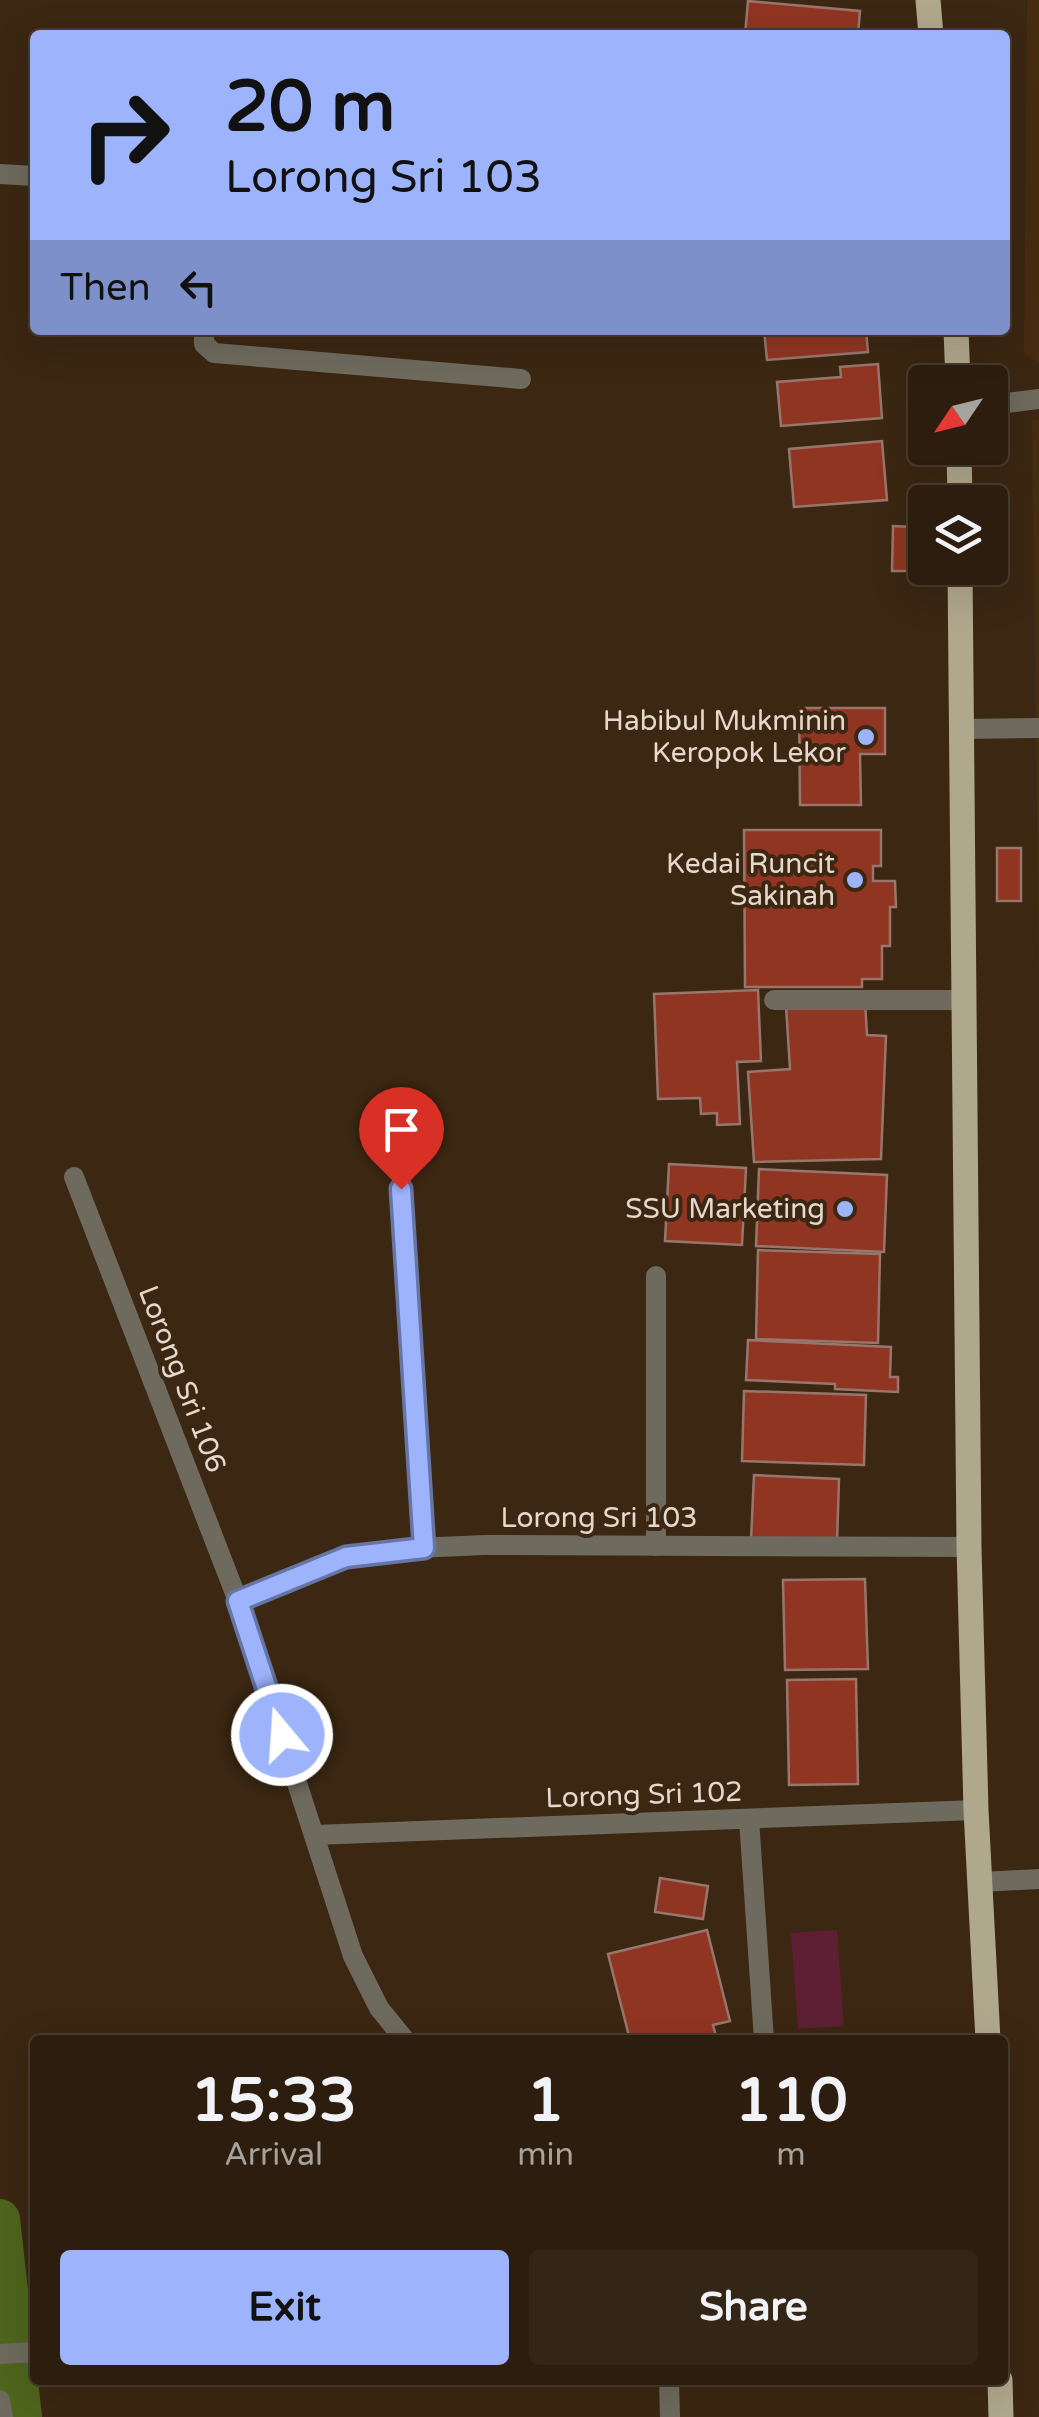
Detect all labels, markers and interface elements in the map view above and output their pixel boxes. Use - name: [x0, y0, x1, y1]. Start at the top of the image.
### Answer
- text: 20 m: [225, 66, 395, 150]
- icon: right: [60, 70, 190, 200]
- text: Lorong Sri 103: [225, 151, 542, 205]
- icon: left: [171, 260, 226, 315]
- text: Then: [60, 265, 151, 311]
- north arrow: [908, 365, 1008, 465]
- map controls: [908, 365, 1008, 585]
- button: layers: [908, 485, 1008, 585]
- place label: Habibul Mukminin Keropok Lekor: [603, 704, 846, 770]
- marker: Habibul Mukminin Keropok Lekor: [855, 726, 877, 748]
- place label: Kedai Runcit Sakinah: [666, 847, 835, 913]
- marker: Kedai Runcit Sakinah: [844, 869, 866, 891]
- pin: [359, 1087, 444, 1190]
- icon: arrive: [374, 1102, 429, 1157]
- place label: SSU Marketing: [625, 1192, 825, 1226]
- marker: SSU Marketing: [834, 1198, 856, 1220]
- street label: Lorong Sri 106: [131, 1281, 233, 1477]
- street label: Lorong Sri 103: [500, 1501, 698, 1535]
- position arrow: [230, 1683, 334, 1787]
- street label: Lorong Sri 102: [545, 1775, 743, 1815]
- text: 15:33: [190, 2065, 357, 2137]
- text: 1: [527, 2065, 564, 2137]
- text: 110: [734, 2065, 848, 2137]
- text: Arrival: [224, 2136, 323, 2174]
- text: min: [517, 2136, 574, 2174]
- text: m: [776, 2136, 806, 2174]
- button: Exit: [60, 2250, 509, 2365]
- button: Share: [529, 2250, 978, 2365]

